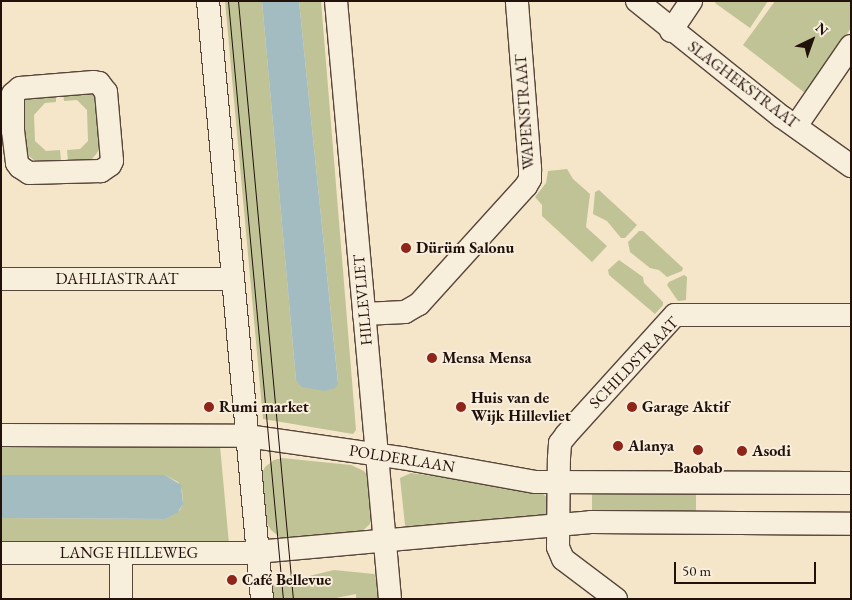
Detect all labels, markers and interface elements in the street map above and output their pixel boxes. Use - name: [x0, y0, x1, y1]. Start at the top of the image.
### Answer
- north arrow: [787, 15, 837, 65]
- text: N: [812, 18, 832, 39]
- street label: SLAGHEKSTRAAT: [684, 37, 802, 133]
- street label: WAPENSTRAAT: [511, 54, 539, 170]
- place label: Dürüm Salonu: [416, 238, 514, 258]
- marker: Dürüm Salonu: [400, 242, 412, 254]
- street label: HILLEVLIET: [349, 254, 377, 346]
- street label: DAHLIASTRAAT: [55, 269, 179, 289]
- street label: SCHILDSTRAAT: [585, 313, 683, 413]
- place label: Mensa Mensa: [442, 348, 531, 368]
- marker: Mensa Mensa: [426, 352, 438, 364]
- place label: Huis van de Wijk Hillevliet: [471, 388, 571, 426]
- place label: Rumi market: [219, 397, 309, 417]
- place label: Garage Aktif: [642, 397, 729, 417]
- marker: Rumi market: [203, 401, 215, 413]
- marker: Huis van de Wijk Hillevliet: [455, 401, 467, 413]
- marker: Garage Aktif: [626, 401, 638, 413]
- place label: Alanya: [628, 436, 674, 456]
- marker: Alanya: [612, 440, 624, 452]
- street label: POLDERLAAN: [348, 441, 456, 477]
- place label: Asodi: [752, 441, 791, 461]
- marker: Baobab: [692, 444, 704, 456]
- marker: Asodi: [736, 445, 748, 457]
- place label: Baobab: [674, 458, 722, 478]
- street label: LANGE HILLEWEG: [60, 543, 198, 563]
- scale bar: [677, 552, 820, 584]
- text: 50 m: [682, 561, 711, 580]
- place label: Café Bellevue: [242, 570, 331, 590]
- marker: Café Bellevue: [226, 574, 238, 586]

